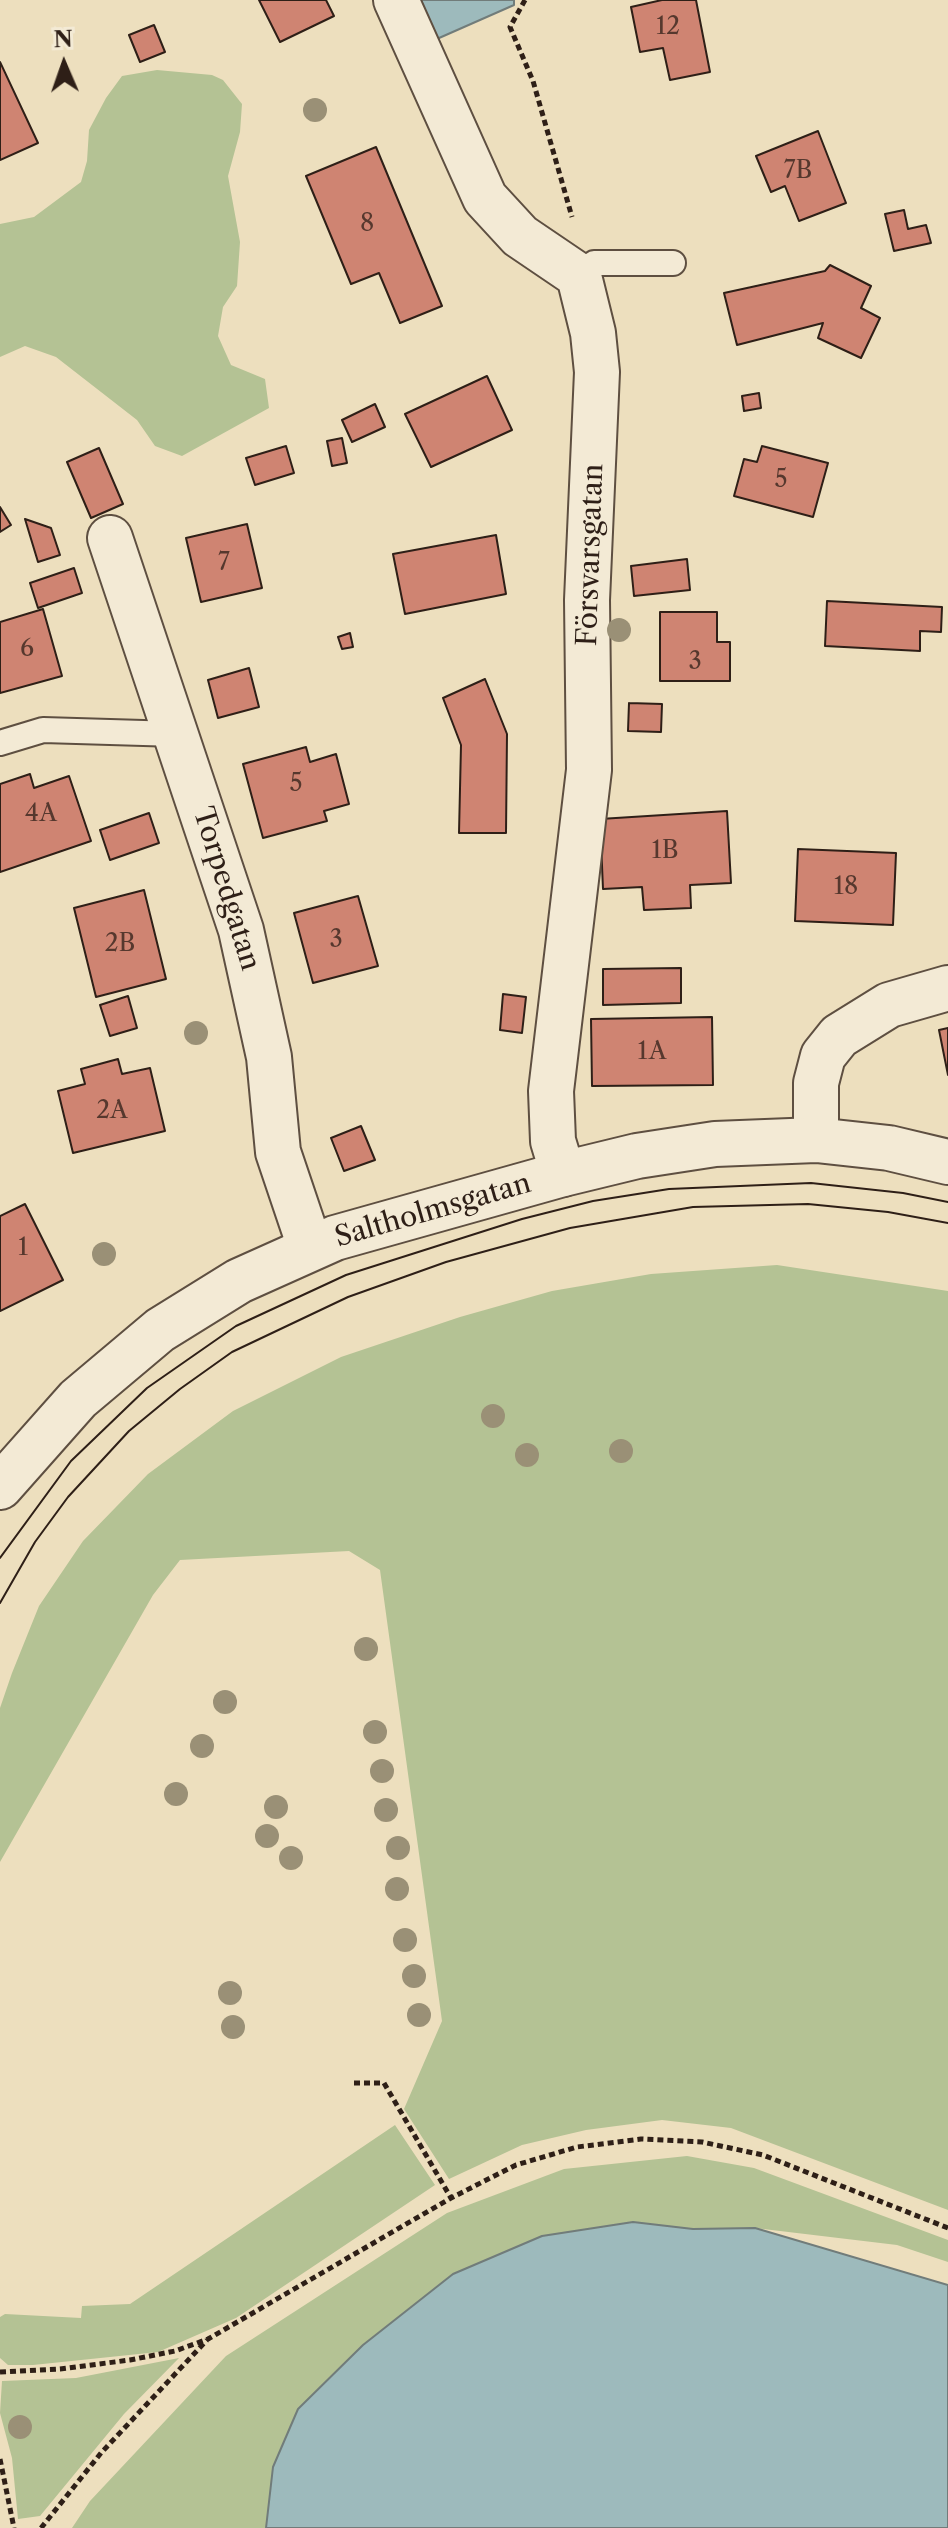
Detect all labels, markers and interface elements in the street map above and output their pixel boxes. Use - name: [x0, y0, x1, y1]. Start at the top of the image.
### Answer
- house number: 12: [656, 13, 680, 41]
- north arrow: [24, 24, 104, 104]
- text: N: [53, 26, 73, 53]
- house number: 7B: [784, 157, 812, 185]
- house number: 8: [360, 210, 374, 238]
- street label: Försvarsgatan: [571, 463, 611, 647]
- house number: 5: [774, 466, 788, 494]
- house number: 7: [218, 549, 230, 577]
- house number: 6: [20, 635, 34, 663]
- house number: 3: [688, 648, 702, 676]
- house number: 5: [289, 770, 303, 798]
- house number: 4A: [25, 800, 57, 828]
- street label: Torpedgatan: [185, 803, 267, 975]
- house number: 1B: [652, 837, 678, 865]
- house number: 18: [834, 873, 858, 901]
- house number: 3: [329, 926, 343, 954]
- house number: 2B: [105, 930, 135, 958]
- house number: 1A: [638, 1038, 666, 1066]
- house number: 2A: [96, 1097, 128, 1125]
- street label: Saltholmsgatan: [331, 1167, 535, 1255]
- house number: 1: [18, 1234, 28, 1262]

